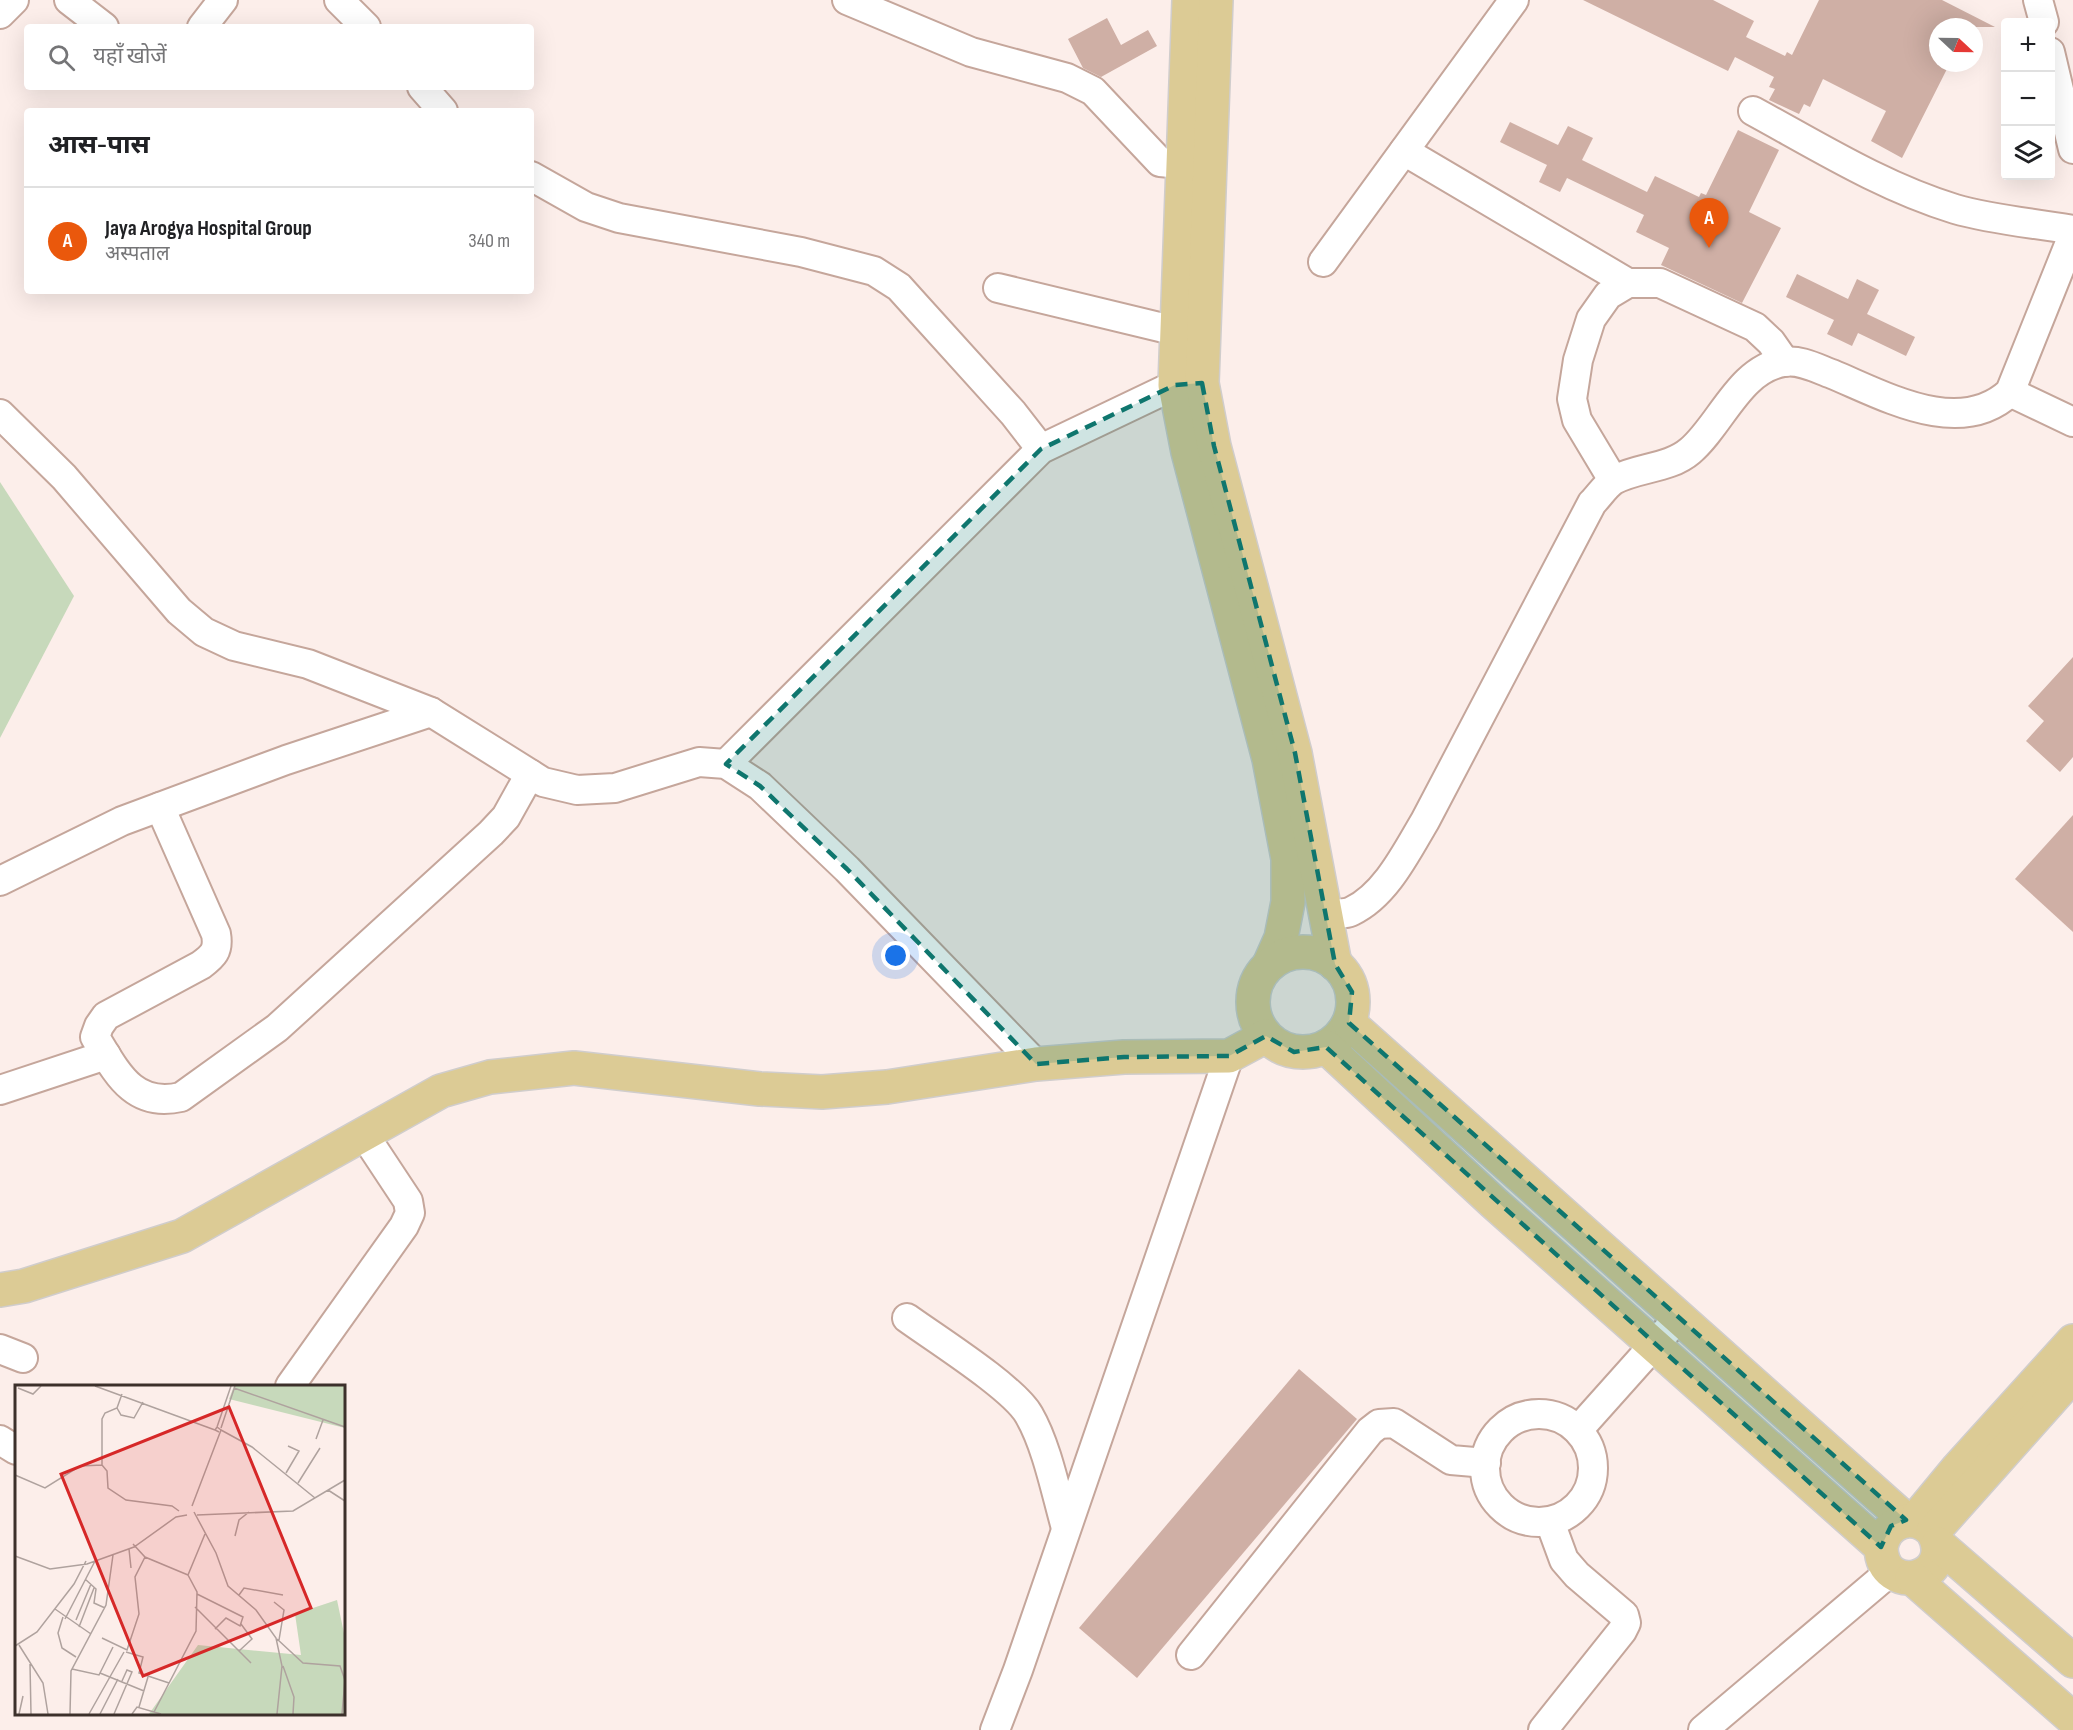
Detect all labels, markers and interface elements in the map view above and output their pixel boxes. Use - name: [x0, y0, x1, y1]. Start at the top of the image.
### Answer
- north arrow: [1929, 18, 1983, 72]
- map controls: [2001, 18, 2055, 180]
- button: +: [2001, 18, 2055, 72]
- search box: [24, 24, 534, 90]
- icon: search: [45, 41, 78, 74]
- text: यहाँ खोजें: [93, 43, 167, 70]
- button: −: [2001, 72, 2055, 126]
- button: layers: [2001, 126, 2055, 180]
- text: आस-पास: [48, 130, 150, 161]
- pin: A: [1690, 198, 1728, 248]
- text: Jaya Arogya Hospital Group: [105, 215, 312, 242]
- text: A: [63, 229, 72, 253]
- text: 340 m: [468, 229, 510, 253]
- text: अस्पताल: [105, 242, 170, 266]
- your location: [881, 941, 910, 970]
- inset map: [15, 1385, 345, 1715]

